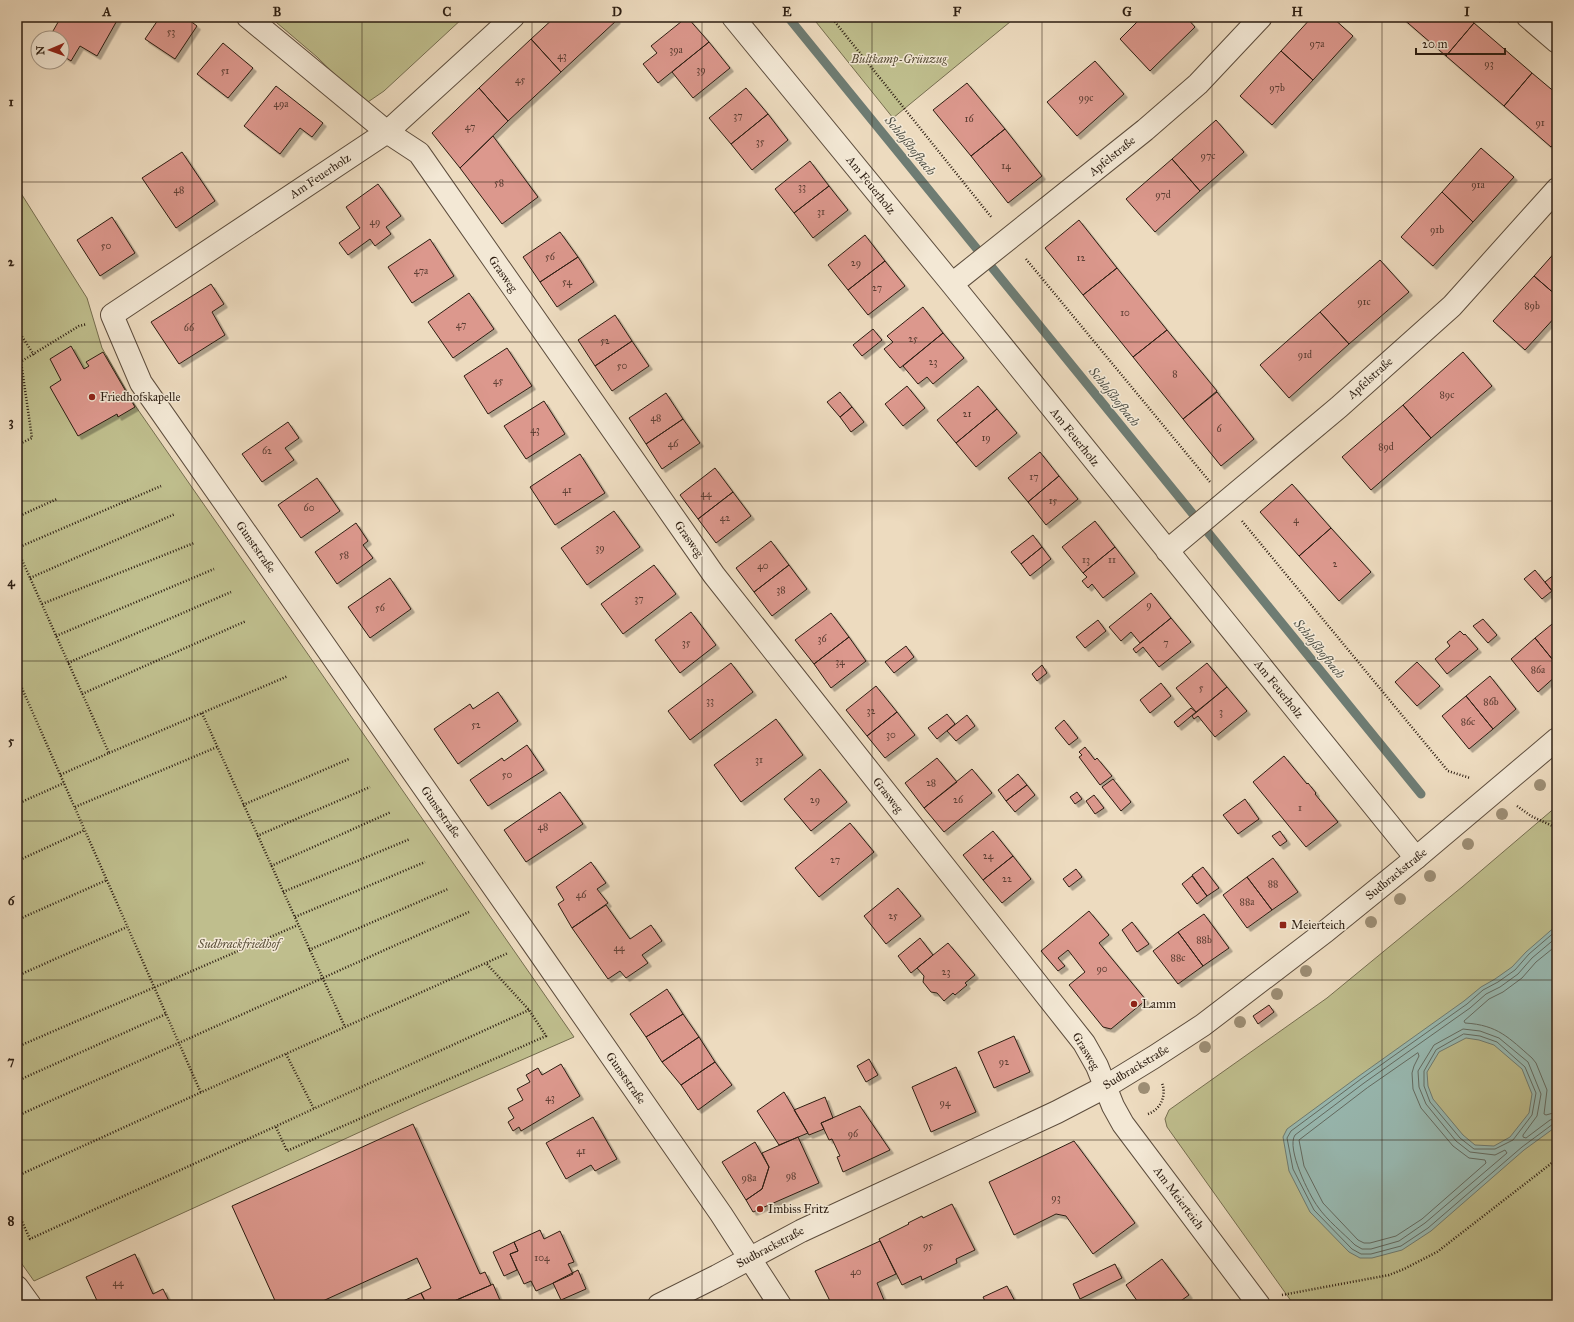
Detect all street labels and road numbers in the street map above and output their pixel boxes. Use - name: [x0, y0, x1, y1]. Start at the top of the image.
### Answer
- street label: Apfelstraße: [1085, 133, 1138, 180]
- street label: Am Feuerholz: [286, 150, 354, 202]
- street label: Am Feuerholz: [843, 152, 899, 217]
- street label: Grasweg: [485, 253, 521, 296]
- street label: Apfelstraße: [1344, 354, 1395, 402]
- street label: Am Feuerholz: [1047, 404, 1103, 469]
- street label: Grasweg: [671, 518, 707, 561]
- street label: Gunststraße: [233, 519, 279, 575]
- street label: Am Feuerholz: [1251, 656, 1307, 721]
- street label: Grasweg: [869, 775, 906, 816]
- street label: Gunststraße: [418, 784, 464, 840]
- street label: Sudbrackstraße: [1363, 845, 1429, 903]
- street label: Grasweg: [1069, 1030, 1103, 1073]
- street label: Sudbrackstraße: [1100, 1042, 1172, 1092]
- street label: Gunststraße: [603, 1050, 649, 1106]
- street label: Am Meierteich: [1150, 1163, 1207, 1232]
- street label: Sudbrackstraße: [734, 1223, 806, 1271]

